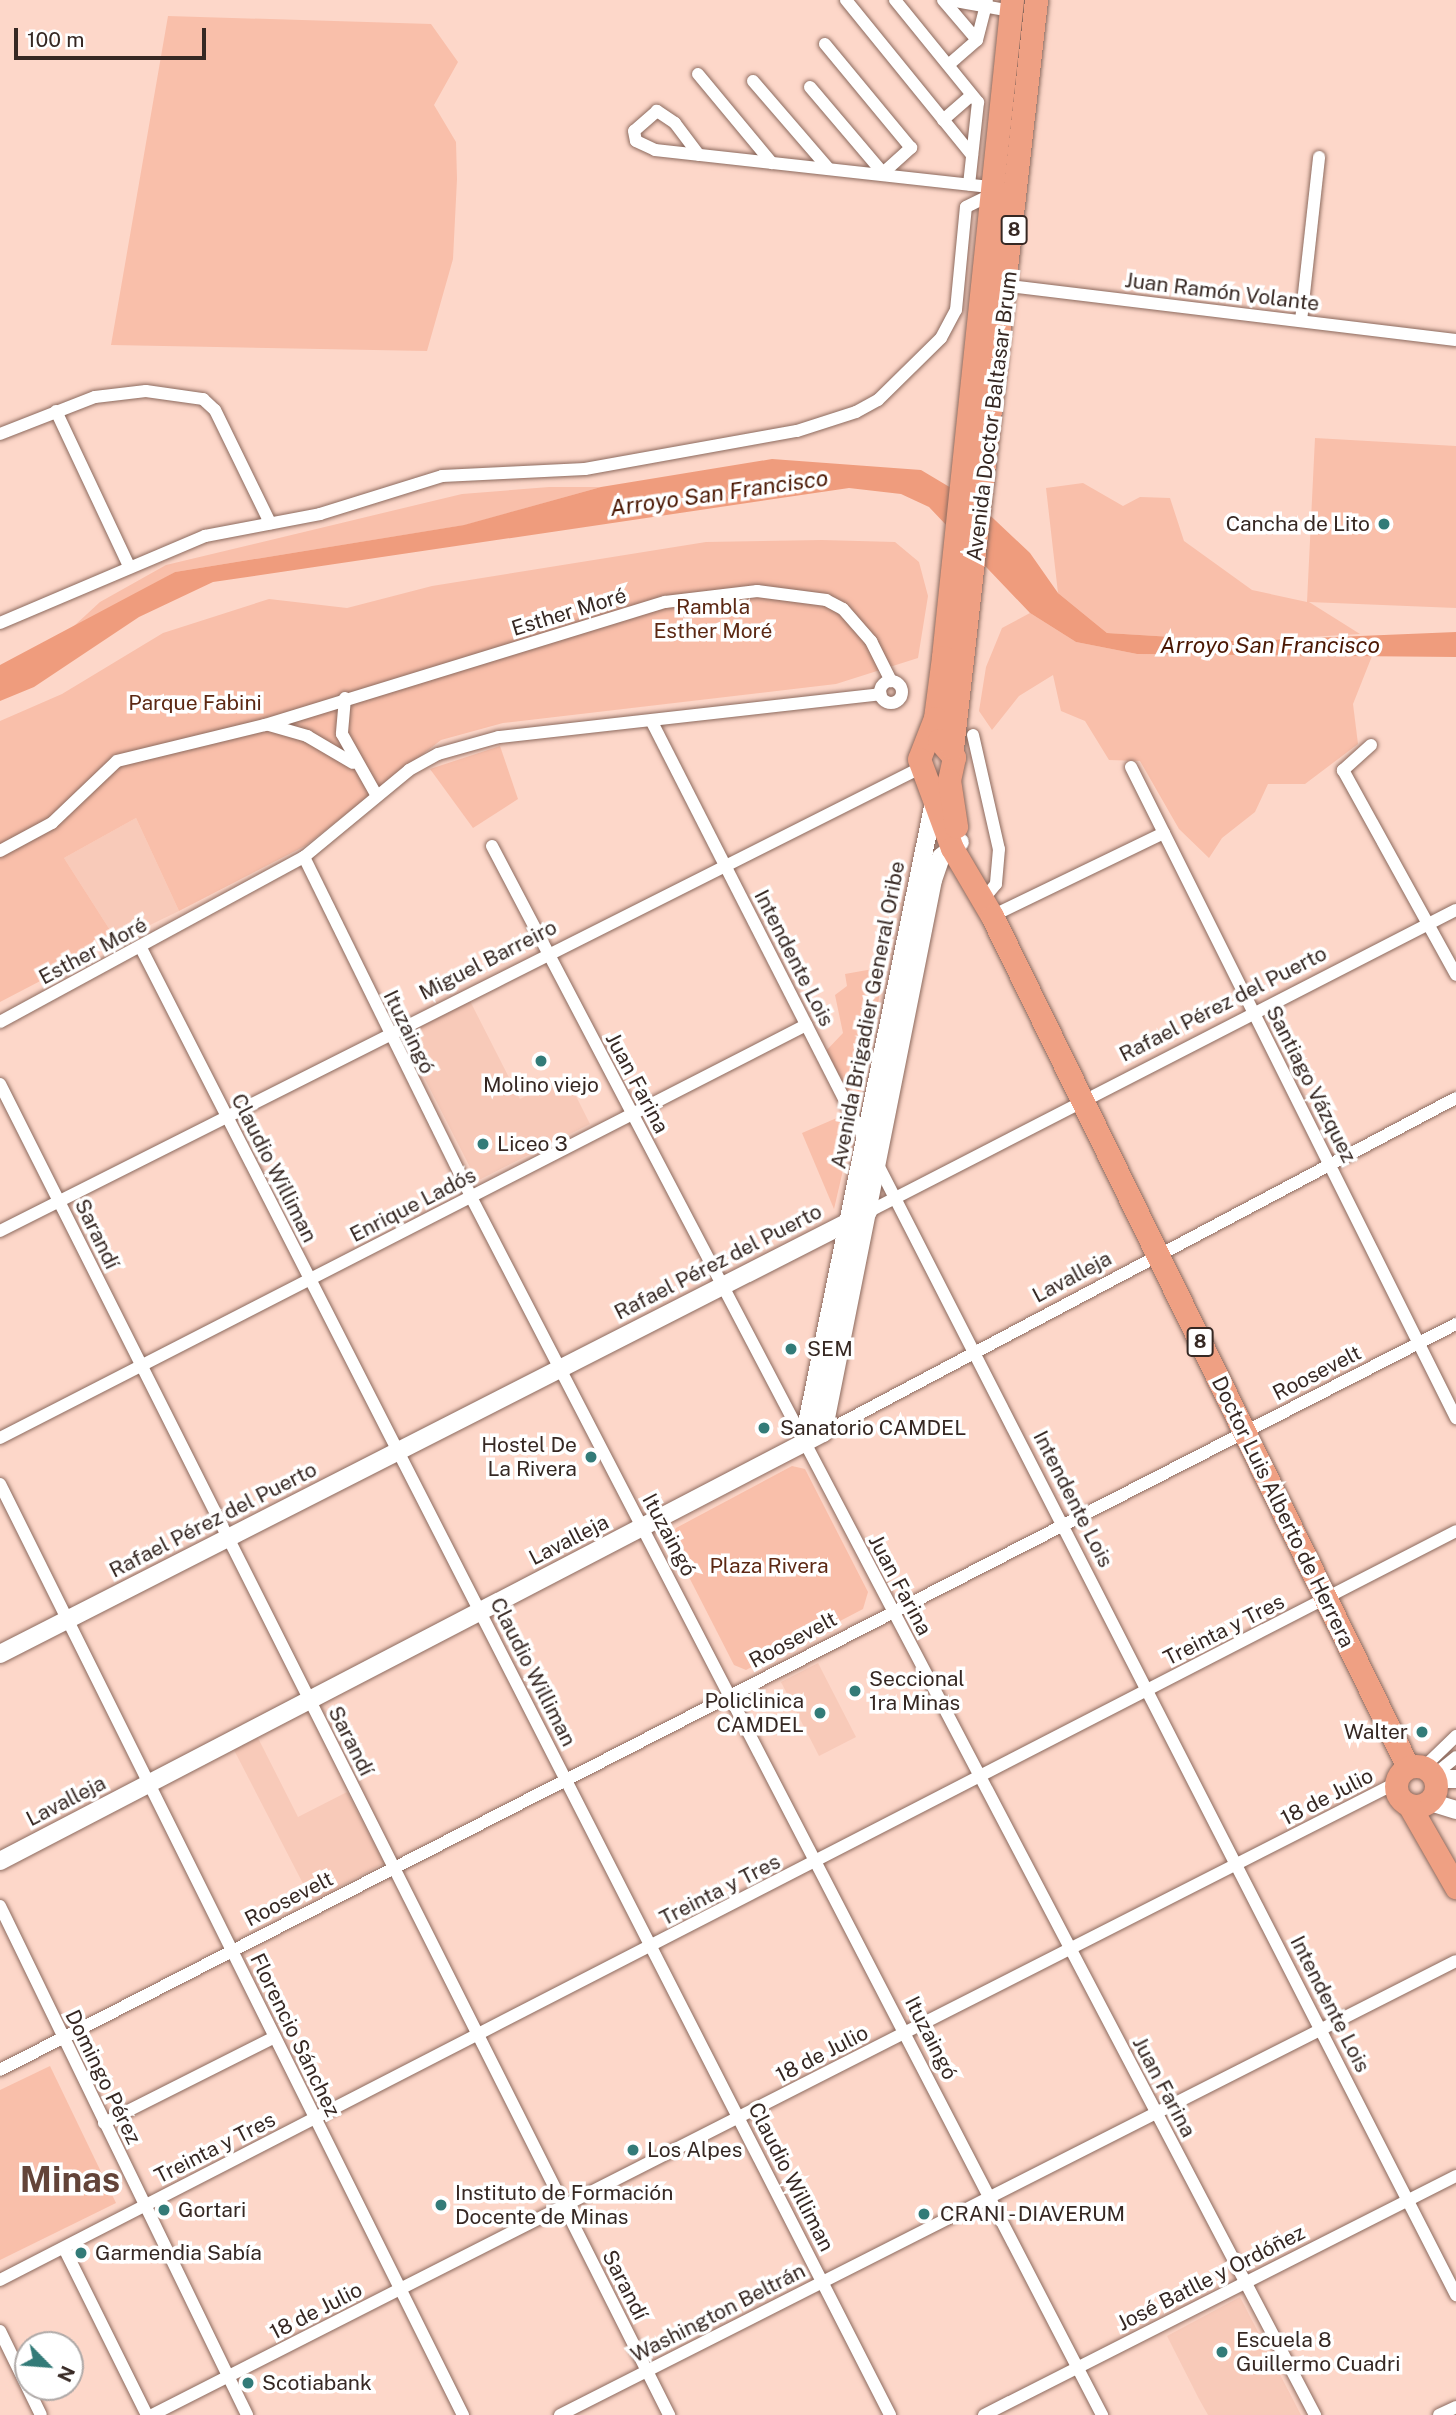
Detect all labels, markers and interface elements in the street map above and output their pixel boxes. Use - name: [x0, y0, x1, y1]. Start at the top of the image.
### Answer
- scale bar: [18, 14, 210, 58]
- text: 100 m: [27, 27, 84, 52]
- road number: 8: [1000, 214, 1028, 246]
- street label: Juan Ramón Volante: [1123, 268, 1321, 316]
- street label: Avenida Doctor Baltasar Brum: [962, 269, 1022, 563]
- water label: Arroyo San Francisco: [608, 464, 830, 522]
- place label: Cancha de Lito: [1225, 511, 1370, 537]
- marker: Cancha de Lito: [1376, 516, 1392, 532]
- street label: Esther Moré: [508, 583, 630, 641]
- park label: Rambla Esther Moré: [654, 594, 772, 644]
- water label: Arroyo San Francisco: [1160, 631, 1380, 659]
- park label: Parque Fabini: [128, 690, 262, 716]
- street label: Avenida Brigadier General Oribe: [826, 859, 910, 1171]
- street label: Intendente Lois: [749, 886, 839, 1030]
- street label: Esther Moré: [35, 912, 151, 990]
- street label: Miguel Barreiro: [415, 914, 561, 1006]
- street label: Rafael Pérez del Puerto: [1115, 941, 1331, 1067]
- street label: Ituzaingó: [378, 986, 440, 1078]
- street label: Santiago Vázquez: [1260, 1001, 1362, 1167]
- street label: Juan Farina: [600, 1028, 674, 1138]
- marker: Molino viejo: [533, 1053, 549, 1069]
- place label: Molino viejo: [483, 1072, 599, 1098]
- street label: Claudio Williman: [225, 1089, 323, 1247]
- place label: Liceo 3: [497, 1131, 568, 1157]
- marker: Liceo 3: [475, 1136, 491, 1152]
- street label: Enrique Ladós: [346, 1162, 480, 1248]
- street label: Sarandí: [69, 1195, 125, 1273]
- street label: Rafael Pérez del Puerto: [610, 1199, 826, 1325]
- street label: Lavalleja: [1028, 1246, 1116, 1308]
- road number: 8: [1186, 1326, 1214, 1358]
- place label: SEM: [807, 1336, 853, 1362]
- marker: SEM: [781, 1339, 801, 1359]
- street label: Roosevelt: [1269, 1340, 1365, 1406]
- street label: Doctor Luis Alberto de Herrera: [1206, 1372, 1360, 1652]
- place label: Sanatorio CAMDEL: [780, 1415, 967, 1441]
- marker: Sanatorio CAMDEL: [754, 1418, 774, 1438]
- street label: Intendente Lois: [1028, 1427, 1118, 1571]
- place label: Hostel De La Rivera: [481, 1432, 577, 1482]
- marker: Hostel De La Rivera: [583, 1449, 599, 1465]
- street label: Rafael Pérez del Puerto: [105, 1457, 321, 1583]
- street label: Ituzaingó: [637, 1489, 701, 1581]
- street label: Lavalleja: [525, 1509, 613, 1571]
- street label: Juan Farina: [863, 1530, 937, 1640]
- park label: Plaza Rivera: [709, 1553, 829, 1579]
- street label: Treinta y Tres: [1159, 1589, 1289, 1671]
- street label: Claudio Williman: [484, 1593, 582, 1751]
- street label: Roosevelt: [745, 1606, 841, 1674]
- place label: Seccional 1ra Minas: [869, 1666, 965, 1716]
- marker: Seccional 1ra Minas: [847, 1683, 863, 1699]
- place label: Policlinica CAMDEL: [704, 1688, 804, 1738]
- street label: Sarandí: [323, 1702, 379, 1780]
- marker: Policlinica CAMDEL: [810, 1703, 830, 1723]
- place label: Walter: [1344, 1719, 1408, 1745]
- marker: Walter: [1414, 1724, 1430, 1740]
- street label: 18 de Julio: [1276, 1763, 1378, 1831]
- street label: Lavalleja: [22, 1770, 110, 1832]
- street label: Treinta y Tres: [655, 1849, 785, 1931]
- street label: Roosevelt: [241, 1866, 337, 1932]
- street label: Intendente Lois: [1285, 1932, 1375, 2076]
- street label: Florencio Sánchez: [245, 1949, 345, 2121]
- street label: Ituzaingó: [899, 1992, 963, 2084]
- street label: Domingo Pérez: [60, 2006, 146, 2148]
- street label: 18 de Julio: [771, 2020, 873, 2088]
- street label: Juan Farina: [1127, 2032, 1201, 2142]
- street label: Claudio Williman: [742, 2098, 840, 2256]
- street label: Treinta y Tres: [150, 2107, 280, 2189]
- place label: Los Alpes: [647, 2137, 742, 2163]
- marker: Los Alpes: [625, 2142, 641, 2158]
- district label: Minas: [20, 2159, 120, 2201]
- place label: Instituto de Formación Docente de Minas: [455, 2180, 674, 2230]
- place label: Gortari: [178, 2197, 246, 2223]
- marker: Instituto de Formación Docente de Minas: [433, 2197, 449, 2213]
- place label: CRANI - DIAVERUM: [940, 2201, 1131, 2227]
- marker: Gortari: [156, 2202, 172, 2218]
- marker: CRANI - DIAVERUM: [914, 2204, 934, 2224]
- street label: José Batlle y Ordóñez: [1113, 2220, 1309, 2336]
- place label: Garmendia Sabía: [95, 2240, 262, 2266]
- marker: Garmendia Sabía: [73, 2245, 89, 2261]
- street label: Sarandí: [597, 2246, 653, 2324]
- street label: Washington Beltrán: [627, 2258, 809, 2368]
- street label: 18 de Julio: [265, 2277, 367, 2345]
- place label: Escuela 8 Guillermo Cuadri: [1236, 2327, 1401, 2377]
- north arrow: [14, 2331, 84, 2401]
- marker: Escuela 8 Guillermo Cuadri: [1214, 2344, 1230, 2360]
- text: N: [53, 2363, 79, 2385]
- place label: Scotiabank: [262, 2370, 372, 2396]
- marker: Scotiabank: [240, 2375, 256, 2391]

